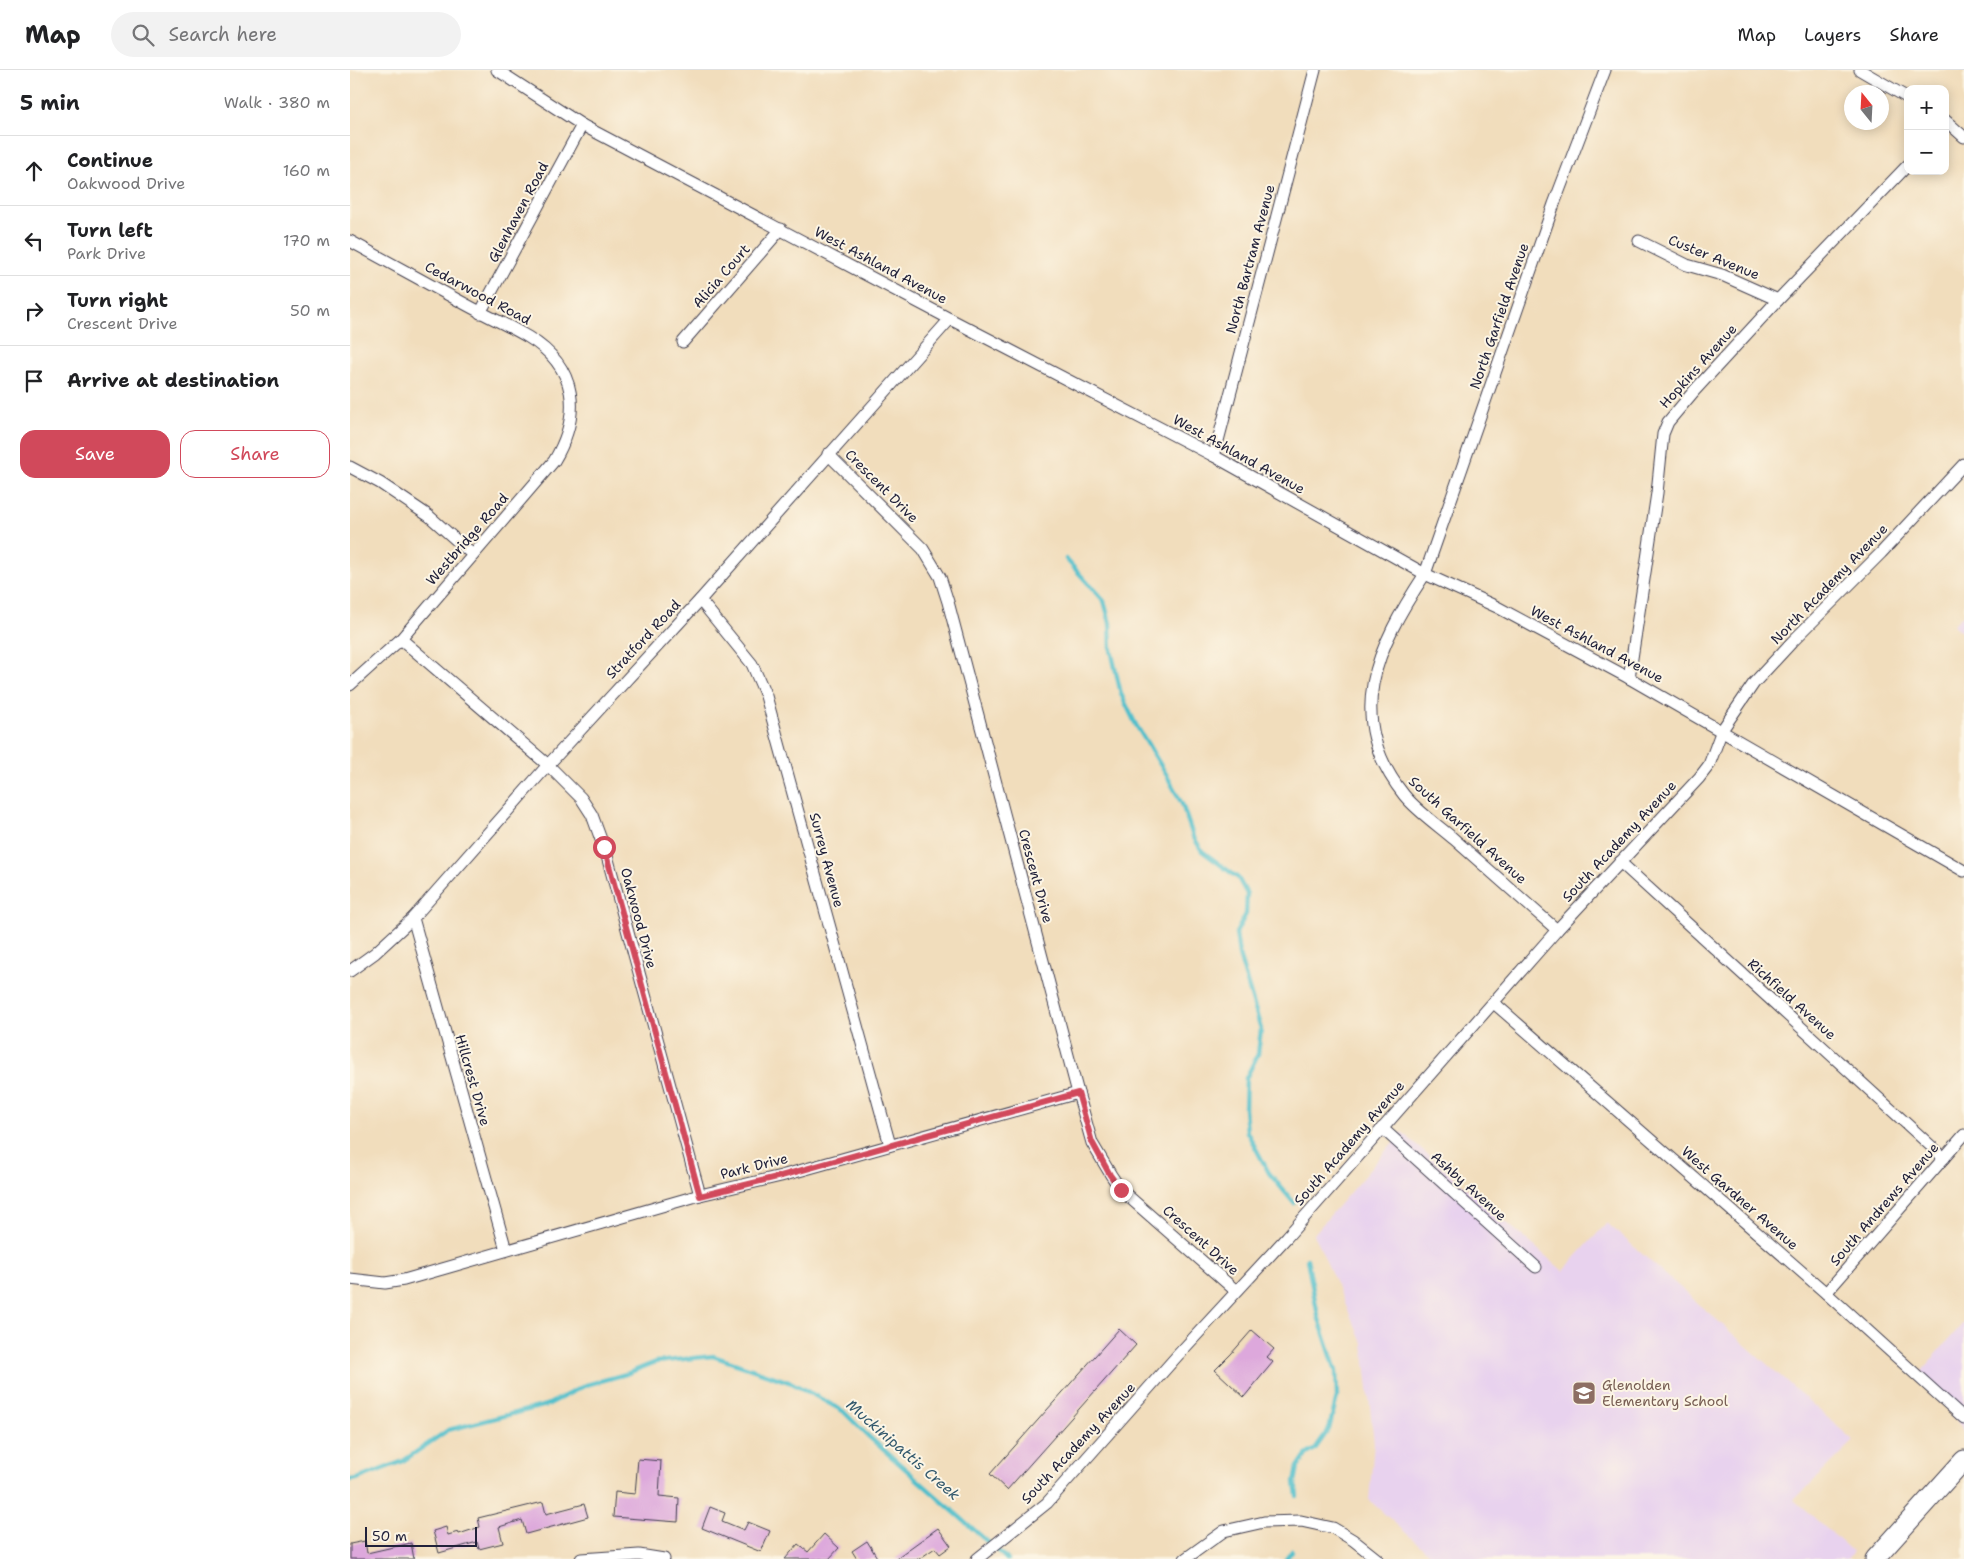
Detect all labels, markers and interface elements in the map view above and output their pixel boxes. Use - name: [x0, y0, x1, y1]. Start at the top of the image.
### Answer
- search box: [111, 12, 461, 57]
- text: Map: [25, 19, 81, 51]
- icon: search: [129, 21, 157, 49]
- text: Search here: [169, 22, 277, 47]
- text: Map: [1738, 23, 1776, 47]
- text: Layers: [1804, 23, 1861, 47]
- text: Share: [1889, 23, 1939, 47]
- north arrow: [1844, 85, 1889, 130]
- map controls: [1904, 85, 1949, 175]
- button: +: [1904, 85, 1949, 130]
- text: 5 min: [20, 89, 80, 117]
- text: Walk · 380 m: [224, 92, 330, 113]
- button: −: [1904, 130, 1949, 175]
- text: Continue: [67, 148, 153, 173]
- icon: ahead: [20, 157, 48, 185]
- street label: Glenhaven Road: [484, 159, 552, 265]
- text: 160 m: [283, 160, 330, 181]
- text: Oakwood Drive: [67, 173, 185, 194]
- street label: North Bartram Avenue: [1221, 182, 1279, 336]
- text: Turn left: [67, 218, 153, 243]
- street label: West Ashland Avenue: [811, 222, 951, 308]
- icon: left: [20, 227, 48, 255]
- text: 170 m: [283, 230, 330, 251]
- street label: Custer Avenue: [1666, 231, 1762, 284]
- street label: Alicia Court: [688, 240, 754, 312]
- street label: North Garfield Avenue: [1465, 240, 1533, 392]
- text: Park Drive: [67, 243, 146, 264]
- street label: Cedarwood Road: [422, 257, 534, 329]
- text: Turn right: [67, 288, 168, 313]
- icon: right: [20, 297, 48, 325]
- text: 50 m: [290, 300, 330, 321]
- text: Crescent Drive: [67, 313, 177, 334]
- street label: Hopkins Avenue: [1655, 320, 1741, 412]
- icon: arrive: [20, 367, 48, 395]
- text: Arrive at destination: [67, 368, 279, 393]
- street label: West Ashland Avenue: [1170, 410, 1308, 498]
- button: Save: [20, 430, 170, 478]
- button: Share: [180, 430, 330, 478]
- street label: Crescent Drive: [841, 445, 923, 527]
- street label: Westbridge Road: [422, 489, 512, 589]
- street label: North Academy Avenue: [1767, 520, 1891, 648]
- street label: Stratford Road: [602, 596, 684, 682]
- street label: West Ashland Avenue: [1527, 601, 1667, 687]
- street label: South Garfield Avenue: [1405, 772, 1531, 888]
- street label: South Academy Avenue: [1558, 776, 1680, 906]
- street label: Surrey Avenue: [806, 811, 848, 909]
- street label: Crescent Drive: [1015, 827, 1057, 925]
- route start: [593, 836, 616, 859]
- street label: Oakwood Drive: [617, 866, 661, 970]
- street label: Richfield Avenue: [1744, 955, 1840, 1043]
- street label: Hillcrest Drive: [451, 1032, 495, 1128]
- street label: South Academy Avenue: [1290, 1077, 1408, 1209]
- street label: South Andrews Avenue: [1826, 1139, 1942, 1269]
- street label: West Gardner Avenue: [1678, 1142, 1802, 1254]
- street label: Ashby Avenue: [1427, 1147, 1511, 1225]
- street label: Park Drive: [718, 1149, 790, 1183]
- route end: [1110, 1179, 1133, 1202]
- street label: Crescent Drive: [1159, 1201, 1243, 1279]
- place label: Glenolden Elementary School: [1602, 1376, 1729, 1410]
- street label: South Academy Avenue: [1017, 1378, 1139, 1508]
- school or university icon: Glenolden Elementary School: [1571, 1380, 1597, 1406]
- water label: Muckinipattis Creek: [842, 1395, 964, 1505]
- scale bar: [365, 1524, 478, 1547]
- text: 50 m: [372, 1527, 407, 1545]

